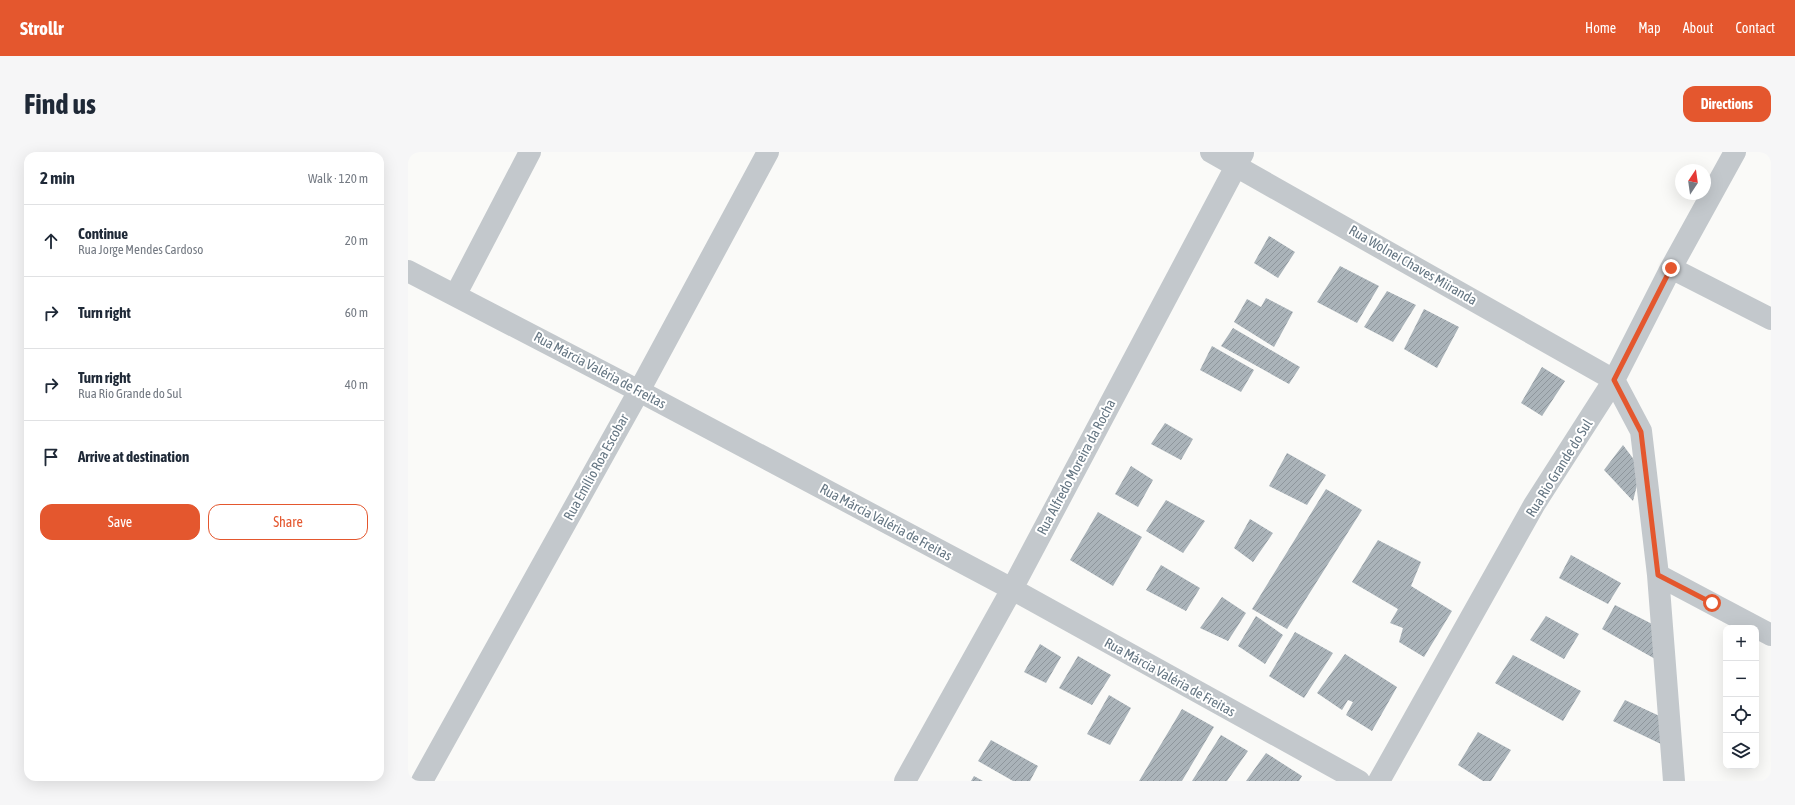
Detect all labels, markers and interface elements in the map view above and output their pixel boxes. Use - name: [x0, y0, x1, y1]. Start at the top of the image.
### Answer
- text: Strollr: [20, 17, 64, 39]
- text: Home: [1585, 20, 1616, 36]
- text: Map: [1638, 20, 1661, 36]
- text: About: [1683, 20, 1714, 36]
- text: Contact: [1736, 20, 1775, 36]
- button: Directions: [1683, 86, 1771, 122]
- text: Find us: [24, 88, 96, 120]
- north arrow: [1675, 164, 1711, 200]
- text: 2 min: [40, 168, 75, 188]
- text: Walk · 120 m: [308, 171, 368, 186]
- street label: Rua Wolnei Chaves Miiranda: [1346, 222, 1480, 308]
- text: Continue: [78, 225, 128, 242]
- icon: ahead: [40, 230, 62, 252]
- text: 20 m: [345, 233, 368, 248]
- text: Rua Jorge Mendes Cardoso: [78, 242, 203, 257]
- route end: [1662, 259, 1680, 277]
- icon: right: [40, 302, 62, 324]
- text: Turn right: [78, 304, 131, 321]
- text: 60 m: [345, 305, 368, 320]
- street label: Rua Márcia Valéria de Freitas: [531, 328, 669, 412]
- text: Turn right: [78, 369, 131, 386]
- icon: right: [40, 374, 62, 396]
- text: 40 m: [345, 377, 368, 392]
- text: Rua Rio Grande do Sul: [78, 386, 182, 401]
- street label: Rua Alfredo Moreira da Rocha: [1033, 396, 1119, 538]
- street label: Rua Emílio Roa Escobar: [560, 410, 632, 523]
- street label: Rua Rio Grande do Sul: [1523, 416, 1596, 520]
- icon: arrive: [40, 446, 62, 468]
- text: Arrive at destination: [78, 448, 189, 465]
- street label: Rua Márcia Valéria de Freitas: [817, 480, 955, 564]
- button: Save: [40, 504, 200, 540]
- button: Share: [208, 504, 368, 540]
- route start: [1703, 594, 1721, 612]
- map controls: [1723, 625, 1759, 769]
- button: +: [1723, 625, 1759, 661]
- street label: Rua Márcia Valéria de Freitas: [1102, 634, 1238, 720]
- button: −: [1723, 661, 1759, 697]
- button: locate: [1723, 697, 1759, 733]
- button: layers: [1723, 733, 1759, 769]

